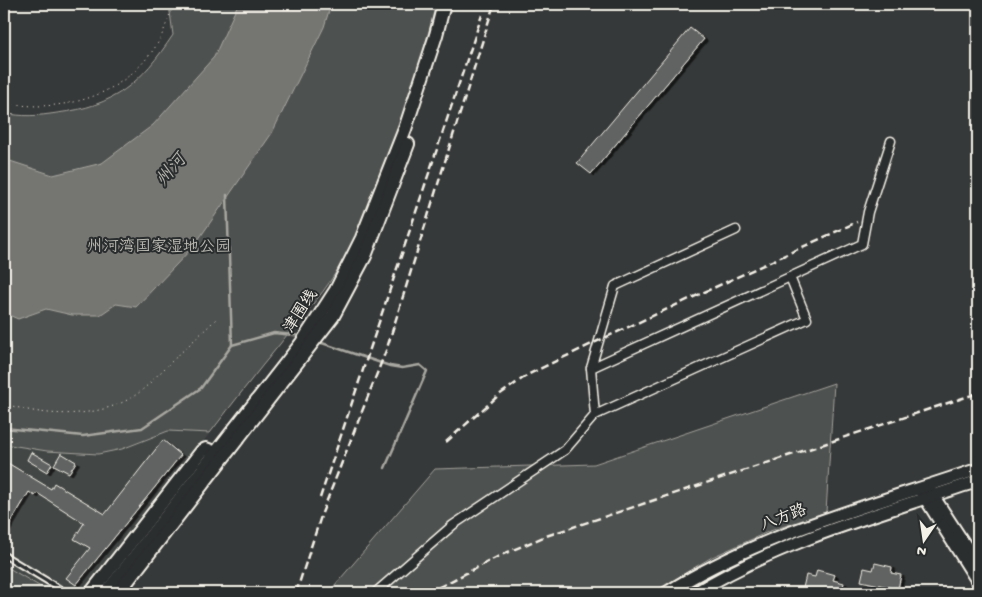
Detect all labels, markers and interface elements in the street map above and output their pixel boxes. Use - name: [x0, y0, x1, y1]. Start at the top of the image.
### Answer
- water label: 州河: [152, 148, 194, 192]
- park label: 州河湾国家湿地公园: [87, 237, 231, 258]
- street label: 津围线: [279, 286, 323, 337]
- street label: 八方路: [757, 500, 810, 536]
- north arrow: [900, 514, 950, 564]
- text: N: [915, 541, 928, 560]

